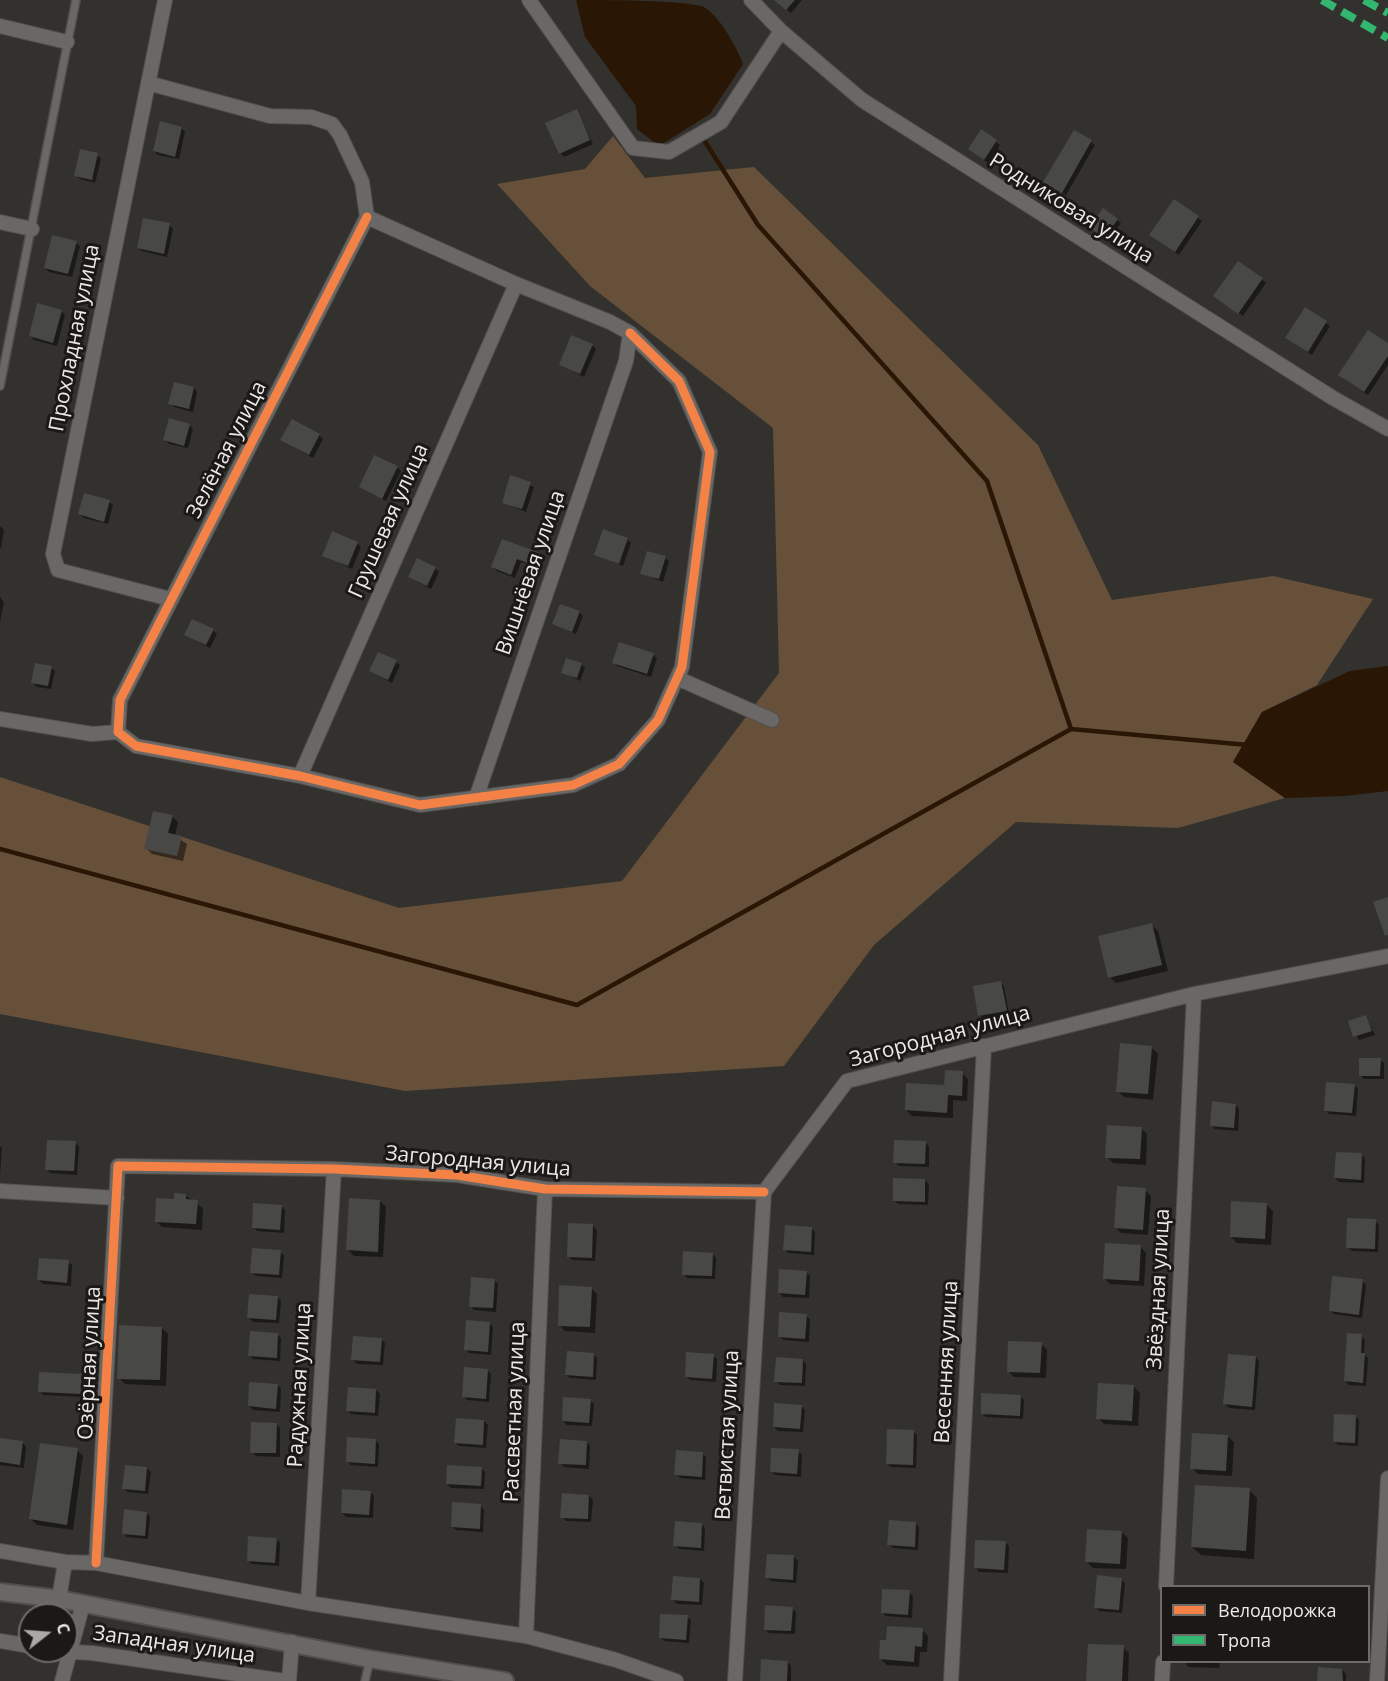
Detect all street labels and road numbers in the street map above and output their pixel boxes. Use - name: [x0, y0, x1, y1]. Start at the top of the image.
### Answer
- street label: Родниковая улица: [984, 148, 1158, 270]
- street label: Прохладная улица: [44, 242, 106, 434]
- street label: Зелёная улица: [182, 377, 272, 523]
- street label: Грушевая улица: [344, 440, 434, 602]
- street label: Вишнёвая улица: [491, 487, 571, 659]
- street label: Загородная улица: [847, 1001, 1033, 1073]
- street label: Загородная улица: [384, 1141, 572, 1183]
- street label: Звёздная улица: [1142, 1208, 1176, 1370]
- street label: Весенняя улица: [930, 1280, 964, 1444]
- street label: Озёрная улица: [73, 1286, 107, 1440]
- street label: Радужная улица: [283, 1302, 317, 1468]
- street label: Рассветная улица: [499, 1321, 531, 1503]
- street label: Ветвистая улица: [711, 1349, 745, 1521]
- street label: Западная улица: [91, 1621, 257, 1669]

